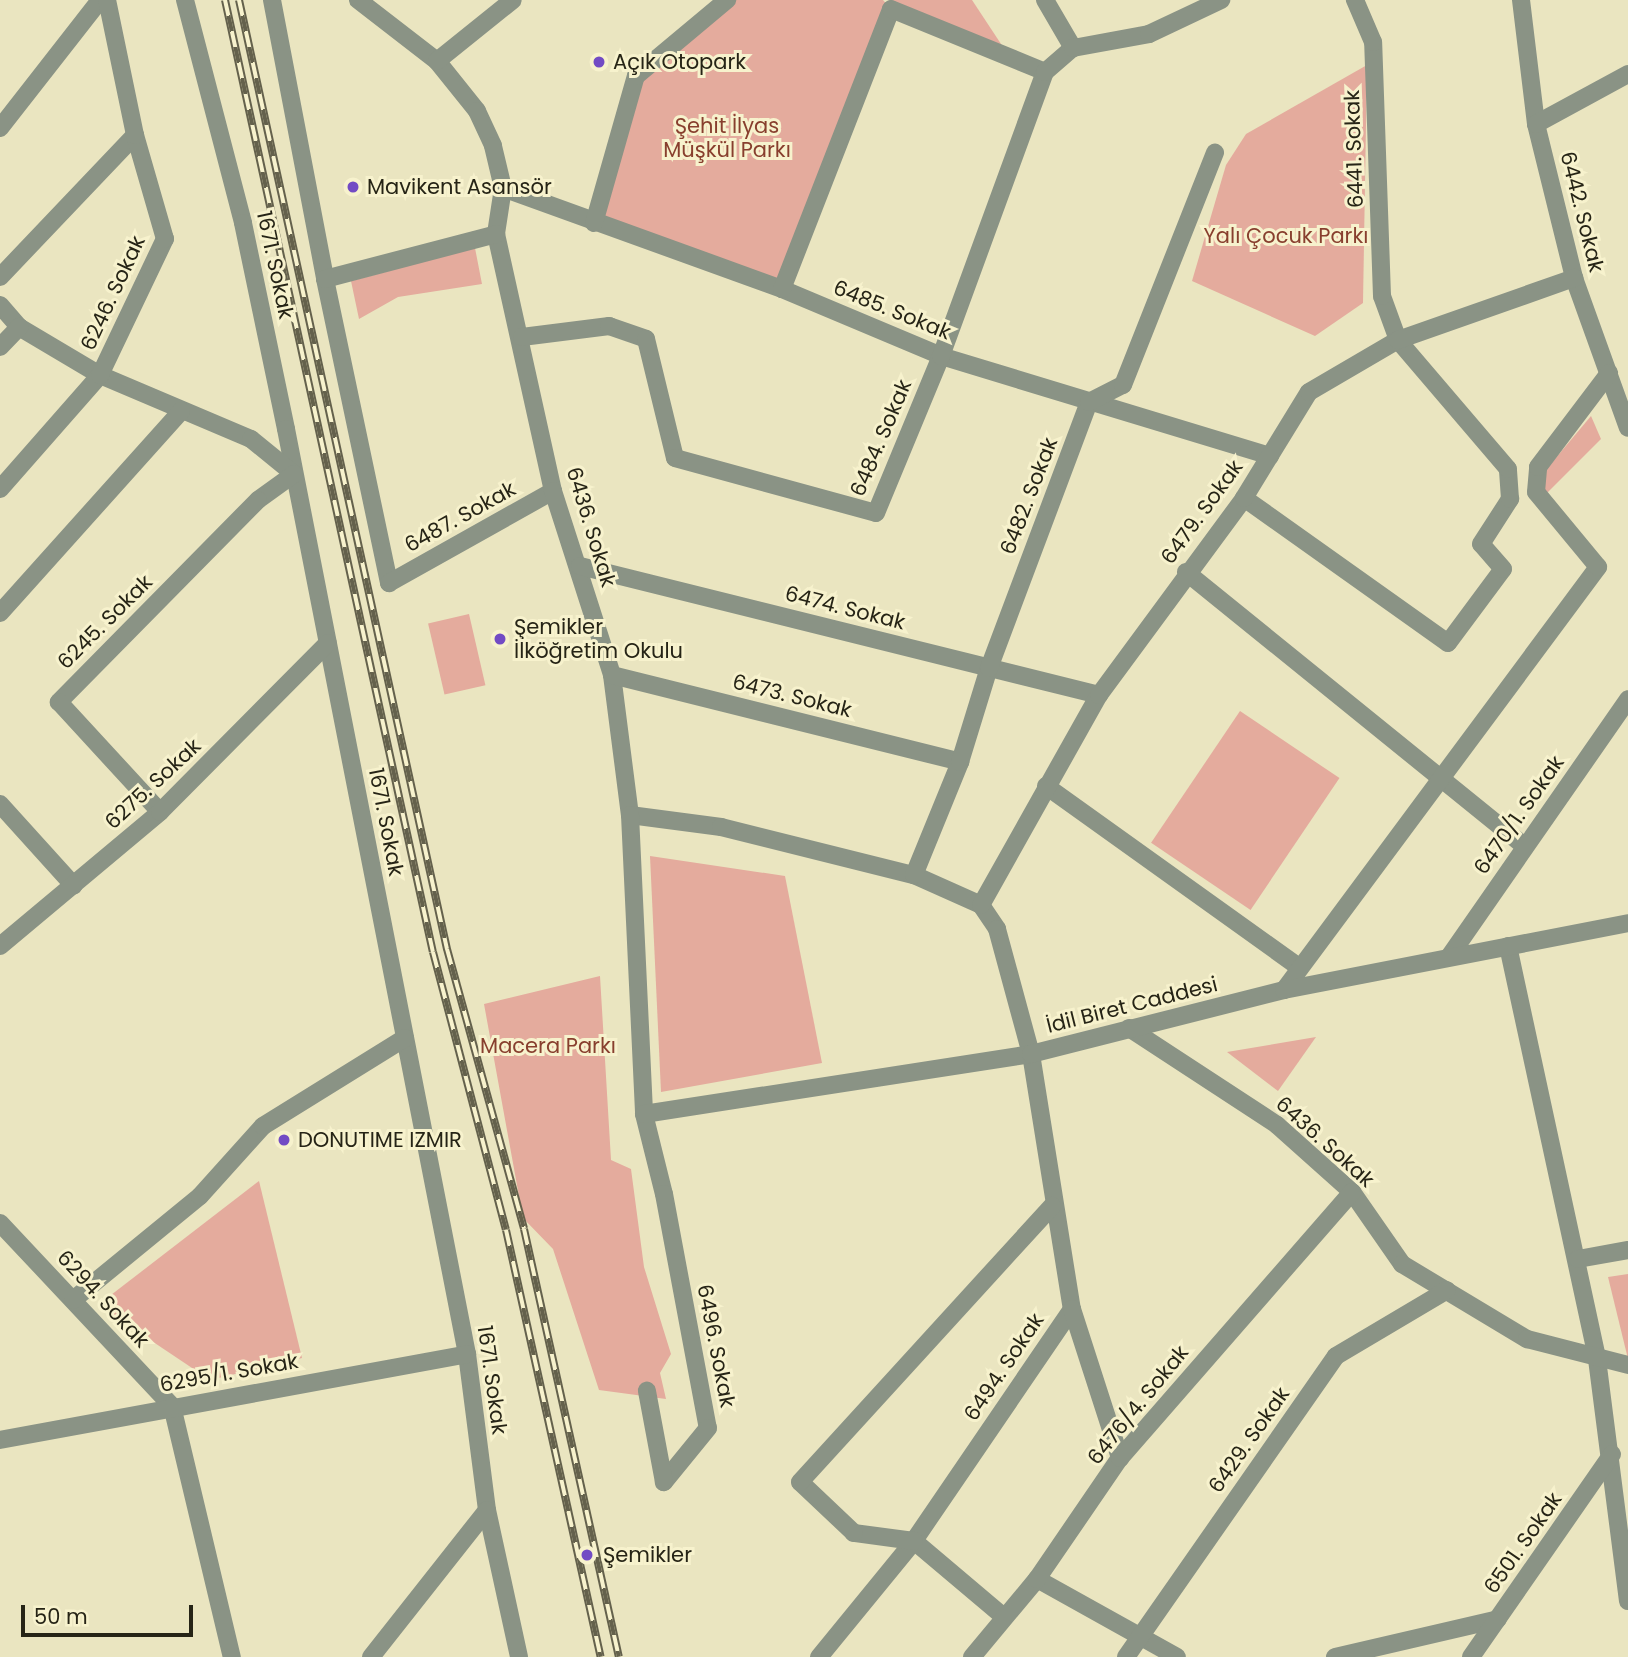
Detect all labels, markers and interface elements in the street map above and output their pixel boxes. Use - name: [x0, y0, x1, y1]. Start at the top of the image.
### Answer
- place label: Açık Otopark: [613, 49, 746, 75]
- marker: Açık Otopark: [591, 54, 607, 70]
- street label: 6441. Sokak: [1339, 90, 1369, 208]
- park label: Şehit İlyas Müşkül Parkı: [663, 113, 791, 163]
- street label: 6442. Sokak: [1555, 149, 1609, 275]
- place label: Mavikent Asansör: [367, 174, 552, 200]
- marker: Mavikent Asansör: [345, 179, 361, 195]
- street label: 1671. Sokak: [251, 209, 299, 321]
- park label: Yalı Çocuk Parkı: [1204, 223, 1368, 249]
- street label: 6246. Sokak: [75, 232, 151, 354]
- street label: 6485. Sokak: [830, 275, 954, 345]
- street label: 6484. Sokak: [845, 376, 917, 500]
- street label: 6482. Sokak: [995, 434, 1063, 558]
- street label: 6479. Sokak: [1156, 455, 1248, 569]
- street label: 6436. Sokak: [561, 464, 621, 590]
- street label: 6487. Sokak: [400, 476, 520, 558]
- street label: 6245. Sokak: [52, 569, 158, 675]
- street label: 6474. Sokak: [782, 581, 908, 635]
- place label: Şemikler İlköğretim Okulu: [514, 614, 683, 664]
- marker: Şemikler İlköğretim Okulu: [492, 631, 508, 647]
- street label: 6473. Sokak: [730, 669, 854, 723]
- street label: 6275. Sokak: [100, 733, 206, 835]
- street label: 6470/1. Sokak: [1469, 751, 1569, 879]
- street label: 1671. Sokak: [363, 766, 409, 878]
- street label: İdil Biret Caddesi: [1044, 972, 1220, 1038]
- park label: Macera Parkı: [480, 1033, 616, 1059]
- street label: 6436. Sokak: [1271, 1091, 1379, 1193]
- place label: DONUTIME IZMIR: [298, 1127, 462, 1153]
- marker: DONUTIME IZMIR: [276, 1132, 292, 1148]
- street label: 6294. Sokak: [52, 1245, 154, 1353]
- street label: 6496. Sokak: [692, 1282, 740, 1410]
- street label: 6494. Sokak: [959, 1308, 1049, 1426]
- street label: 1671. Sokak: [472, 1324, 512, 1436]
- street label: 6476/4. Sokak: [1082, 1340, 1194, 1470]
- street label: 6295/1. Sokak: [158, 1348, 300, 1398]
- street label: 6429. Sokak: [1203, 1382, 1295, 1498]
- street label: 6501. Sokak: [1479, 1487, 1567, 1599]
- place label: Şemikler: [603, 1542, 692, 1568]
- marker: Şemikler: [577, 1545, 597, 1565]
- scale bar: [24, 1590, 196, 1634]
- text: 50 m: [34, 1602, 88, 1631]

